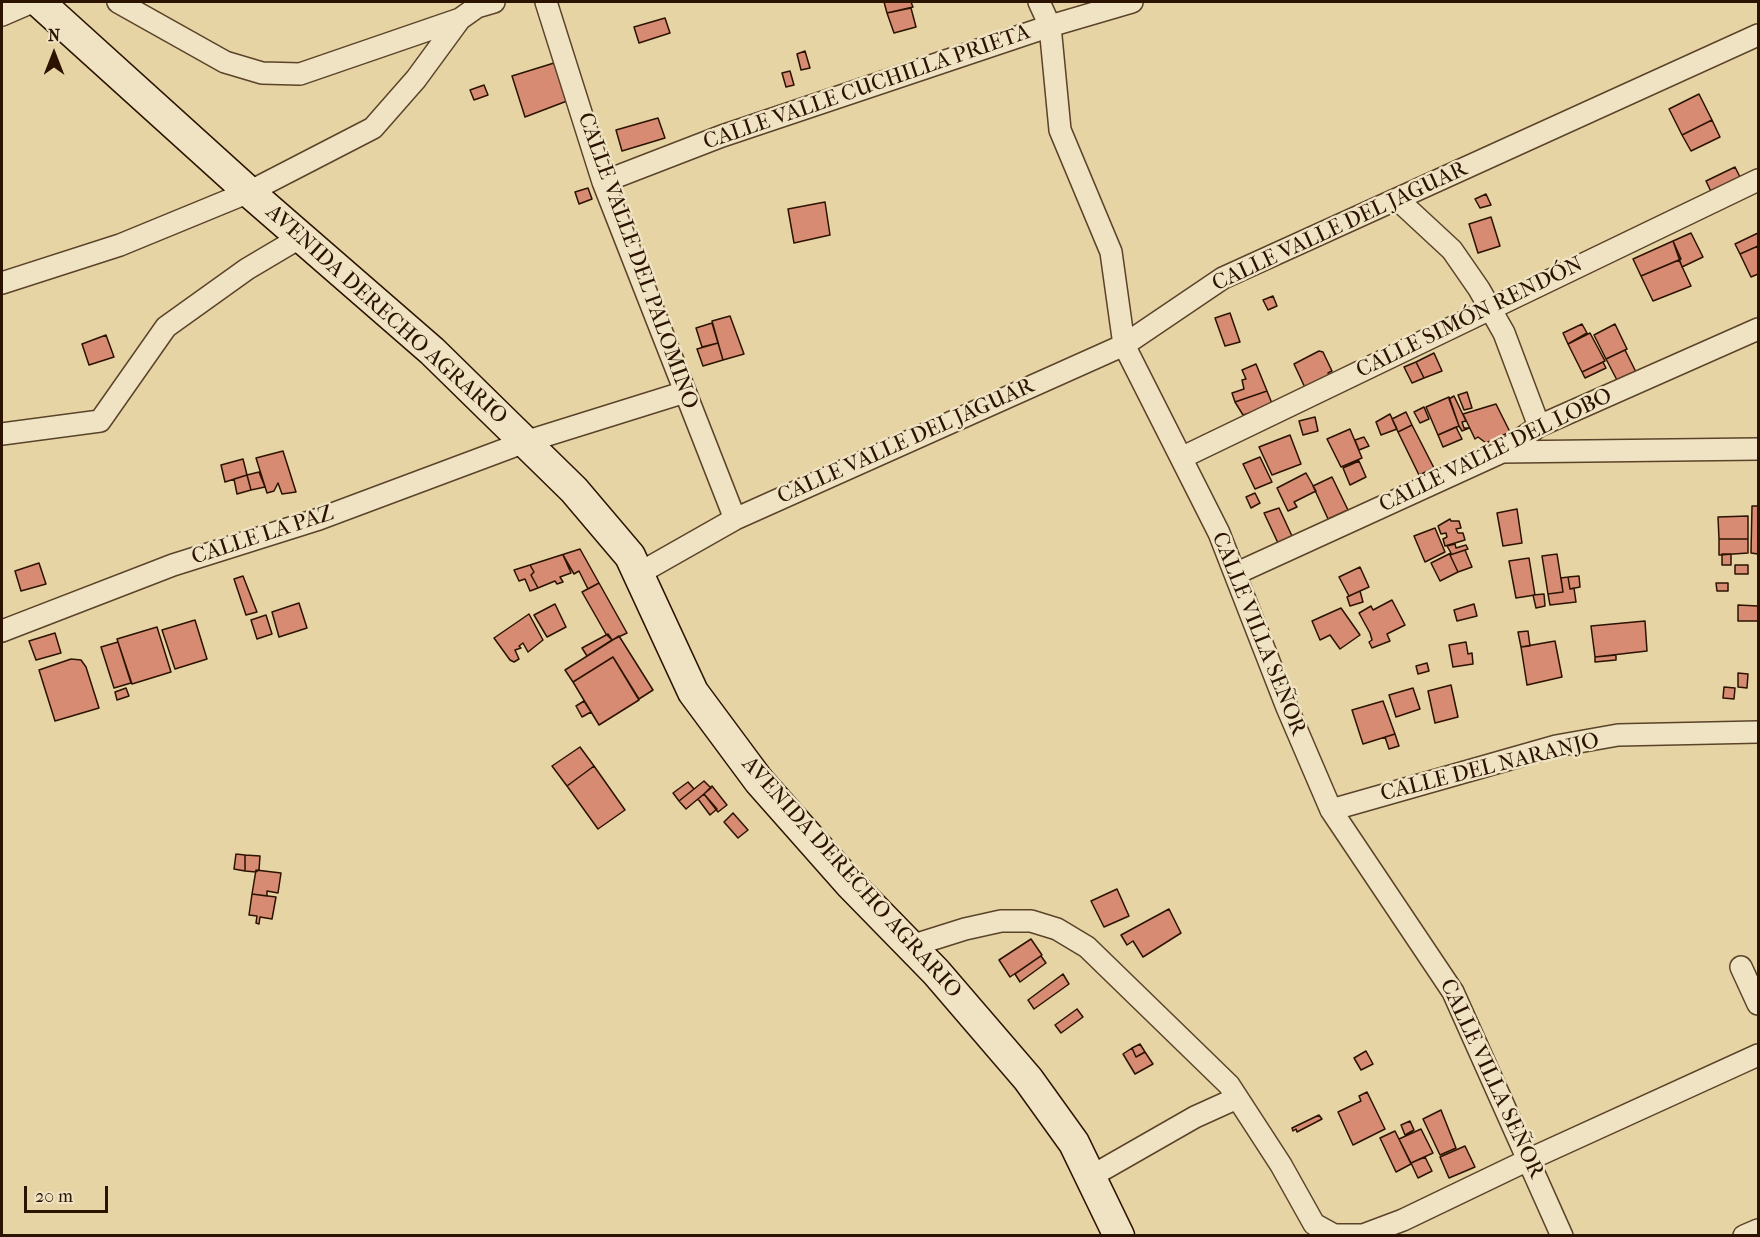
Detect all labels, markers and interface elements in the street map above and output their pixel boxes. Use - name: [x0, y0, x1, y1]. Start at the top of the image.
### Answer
- street label: CALLE VALLE CUCHILLA PRIETA: [700, 20, 1034, 156]
- north arrow: [24, 24, 84, 84]
- text: N: [48, 26, 60, 45]
- street label: CALLE VALLE DEL PALOMINO: [571, 109, 703, 413]
- street label: CALLE VALLE DEL JAGUAR: [1208, 156, 1472, 298]
- street label: AVENIDA DERECHO AGRARIO: [260, 200, 512, 430]
- street label: CALLE SIMÓN RENDÓN: [1352, 252, 1588, 384]
- street label: CALLE VALLE DEL JAGUAR: [774, 373, 1038, 511]
- street label: CALLE VALLE DEL LOBO: [1375, 383, 1617, 519]
- street label: CALLE LA PAZ: [189, 501, 337, 571]
- street label: CALLE VILLA SEÑOR: [1205, 529, 1311, 739]
- street label: CALLE DEL NARANJO: [1378, 728, 1602, 808]
- street label: AVENIDA DERECHO AGRARIO: [736, 752, 966, 1004]
- street label: CALLE VILLA SEÑOR: [1433, 975, 1549, 1183]
- scale bar: [27, 1174, 111, 1212]
- text: 20 m: [35, 1186, 73, 1207]

